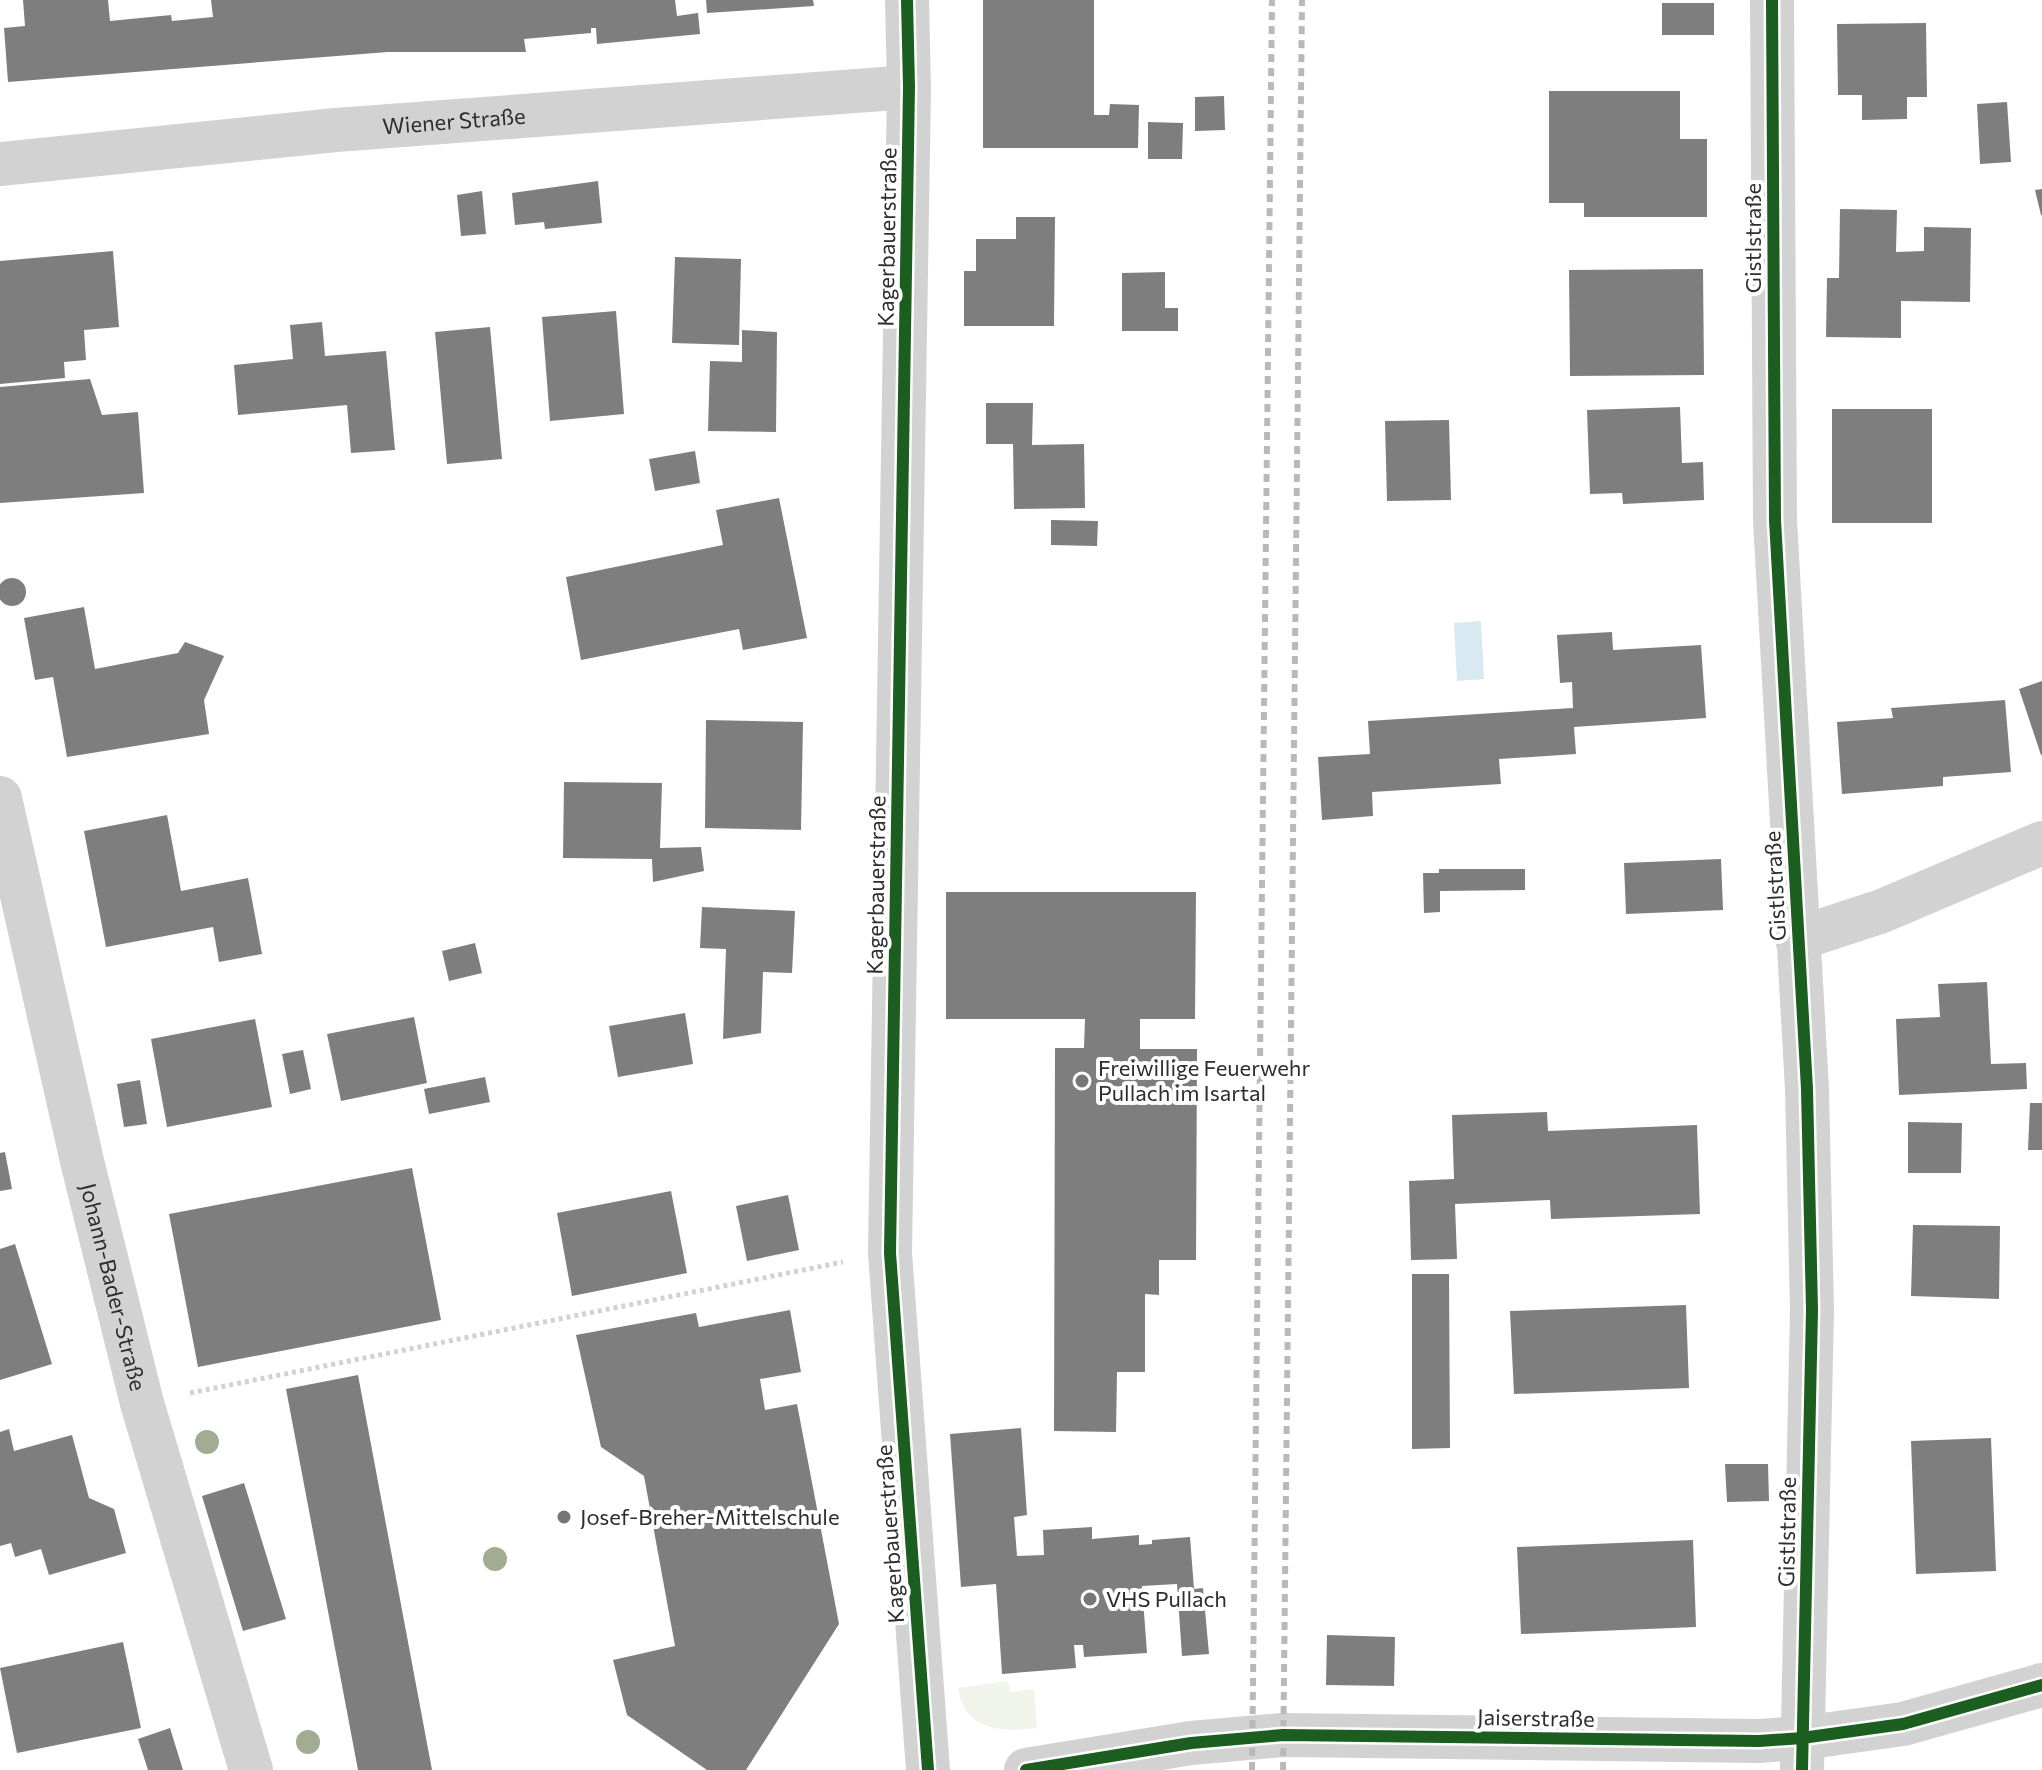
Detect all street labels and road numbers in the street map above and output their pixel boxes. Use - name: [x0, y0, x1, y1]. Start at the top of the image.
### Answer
- street label: Wiener Straße: [381, 102, 527, 139]
- street label: Kagerbauerstraße: [871, 147, 902, 327]
- street label: Gistlstraße: [1739, 183, 1766, 293]
- street label: Kagerbauerstraße: [860, 795, 891, 975]
- street label: Gistlstraße: [1758, 830, 1791, 942]
- street label: Johann-Bader-Straße: [75, 1180, 152, 1394]
- street label: Kagerbauerstraße: [870, 1444, 909, 1624]
- street label: Gistlstraße: [1772, 1477, 1801, 1587]
- street label: Jaiserstraße: [1477, 1703, 1595, 1732]

